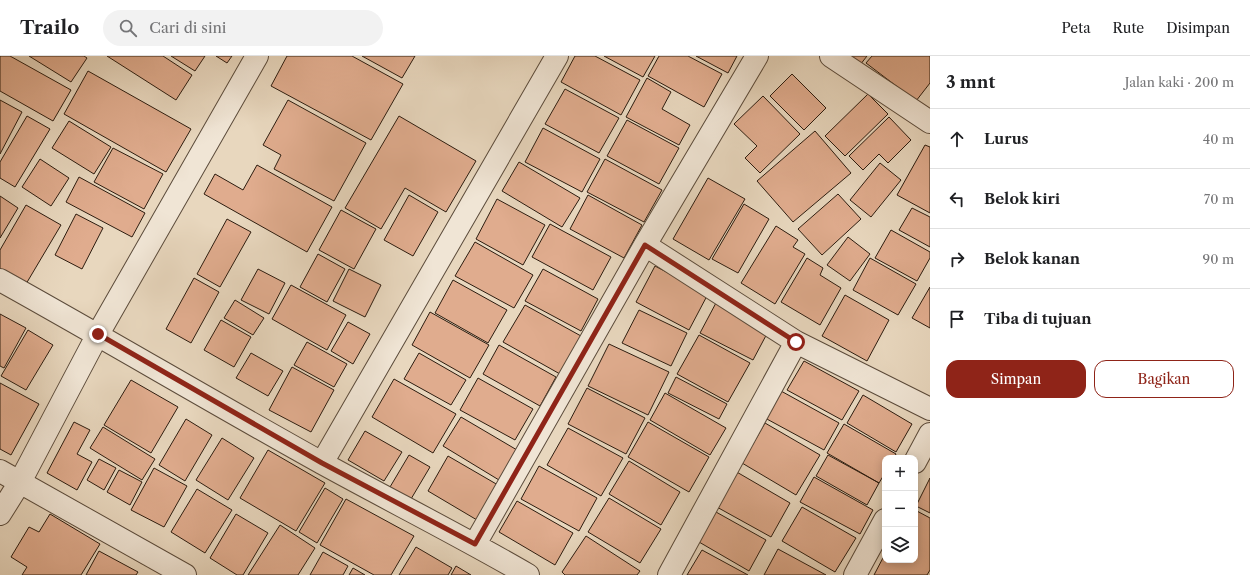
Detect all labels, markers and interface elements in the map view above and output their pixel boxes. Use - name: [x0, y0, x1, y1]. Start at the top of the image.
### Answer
- search box: [103, 10, 383, 46]
- text: Trailo: [20, 16, 79, 39]
- icon: search: [117, 17, 139, 39]
- text: Cari di sini: [149, 18, 226, 37]
- text: Peta: [1061, 19, 1091, 37]
- text: Rute: [1113, 19, 1144, 37]
- text: Disimpan: [1166, 19, 1230, 37]
- text: 3 mnt: [946, 72, 995, 92]
- text: Jalan kaki · 200 m: [1125, 74, 1234, 90]
- icon: ahead: [946, 128, 968, 150]
- text: Lurus: [984, 129, 1029, 148]
- text: 40 m: [1203, 131, 1234, 147]
- icon: left: [946, 188, 968, 210]
- text: Belok kiri: [984, 189, 1060, 208]
- text: 70 m: [1204, 191, 1234, 207]
- icon: right: [946, 248, 968, 270]
- text: Belok kanan: [984, 249, 1080, 268]
- text: 90 m: [1203, 251, 1234, 267]
- icon: arrive: [946, 308, 968, 330]
- text: Tiba di tujuan: [984, 309, 1092, 328]
- route end: [89, 325, 107, 343]
- route start: [787, 333, 805, 351]
- button: Simpan: [946, 360, 1086, 398]
- button: Bagikan: [1094, 360, 1234, 398]
- map controls: [882, 455, 918, 563]
- button: +: [882, 455, 918, 491]
- button: −: [882, 491, 918, 527]
- button: layers: [882, 527, 918, 563]

